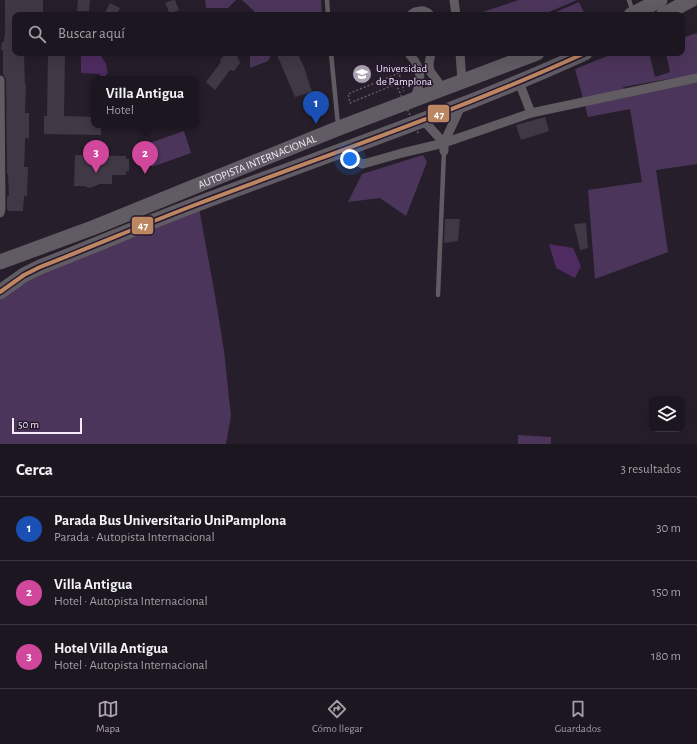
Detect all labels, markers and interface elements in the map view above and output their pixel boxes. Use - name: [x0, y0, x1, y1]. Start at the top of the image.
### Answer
- search box: [12, 12, 685, 56]
- icon: search: [26, 23, 48, 45]
- text: Buscar aquí: [58, 26, 125, 41]
- school or university icon: Universidad de Pamplona: [351, 63, 373, 85]
- place label: Universidad de Pamplona: [376, 63, 432, 87]
- popup: [91, 76, 199, 128]
- text: Villa Antigua: [106, 86, 184, 101]
- pin: 1: [303, 91, 329, 124]
- text: Hotel: [106, 104, 134, 117]
- line badge: 47: [427, 104, 450, 123]
- text: 47: [434, 109, 444, 120]
- street label: AUTOPISTA INTERNACIONAL: [196, 133, 318, 191]
- pin: 3: [83, 140, 109, 173]
- pin: 2: [132, 141, 158, 174]
- your location: [340, 149, 360, 169]
- line badge: 47: [131, 216, 154, 235]
- text: 47: [138, 220, 148, 231]
- map controls: [649, 396, 685, 432]
- button: layers: [649, 396, 685, 432]
- scale bar: [12, 416, 82, 435]
- text: 50 m: [18, 419, 39, 430]
- text: Cerca: [16, 461, 53, 478]
- text: 3 resultados: [621, 463, 681, 476]
- text: Parada Bus Universitario UniPamplona: [54, 513, 286, 528]
- text: 1: [27, 522, 31, 535]
- text: 30 m: [656, 522, 681, 535]
- text: Parada · Autopista Internacional: [54, 531, 215, 544]
- text: Villa Antigua: [54, 577, 132, 592]
- text: 2: [26, 586, 32, 599]
- text: 150 m: [652, 586, 681, 599]
- text: Hotel · Autopista Internacional: [54, 595, 208, 608]
- text: Hotel Villa Antigua: [54, 641, 168, 656]
- text: 3: [26, 650, 32, 663]
- text: 180 m: [651, 650, 681, 663]
- text: Hotel · Autopista Internacional: [54, 659, 208, 672]
- tab: Mapa: [96, 698, 120, 735]
- tab: Cómo llegar: [312, 698, 363, 735]
- tab: Guardados: [555, 698, 601, 735]

